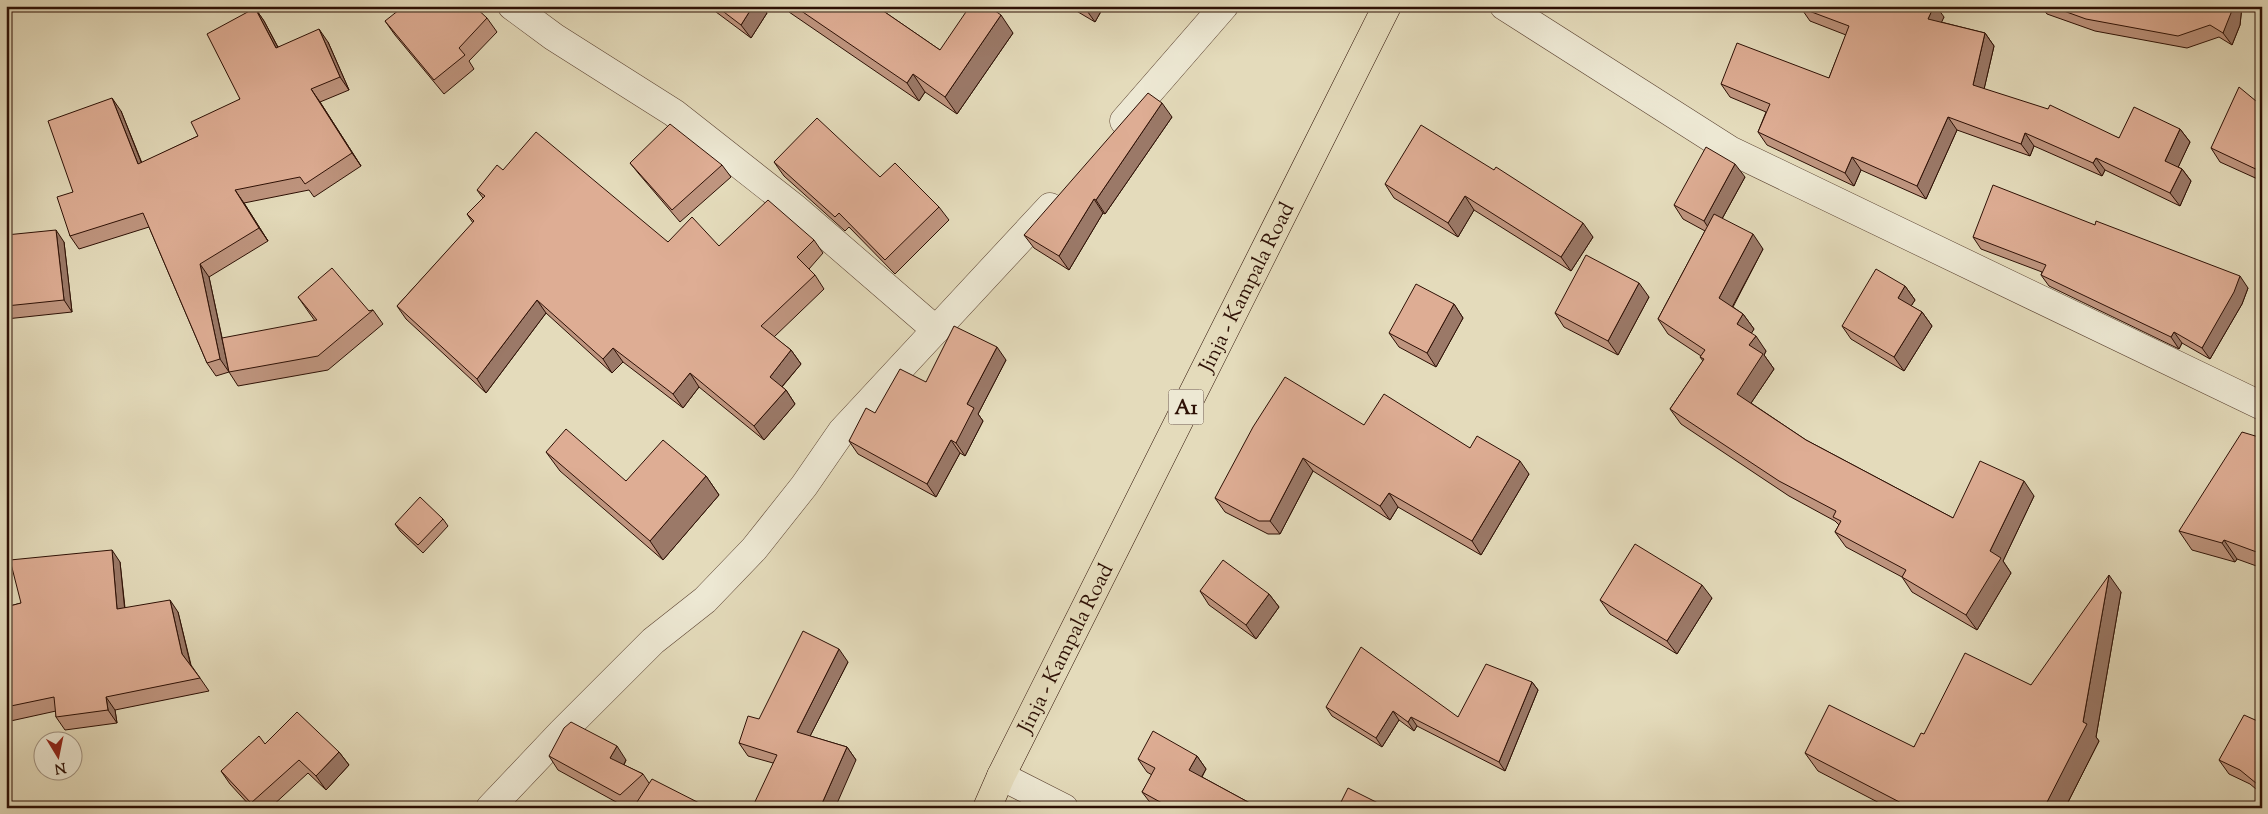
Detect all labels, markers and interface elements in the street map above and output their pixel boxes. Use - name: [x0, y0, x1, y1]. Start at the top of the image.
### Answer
- street label: Jinja - Kampala Road: [1192, 198, 1303, 379]
- road number: A1: [1168, 390, 1204, 424]
- street label: Jinja - Kampala Road: [1011, 559, 1122, 740]
- north arrow: [32, 732, 82, 782]
- text: N: [53, 756, 67, 778]

